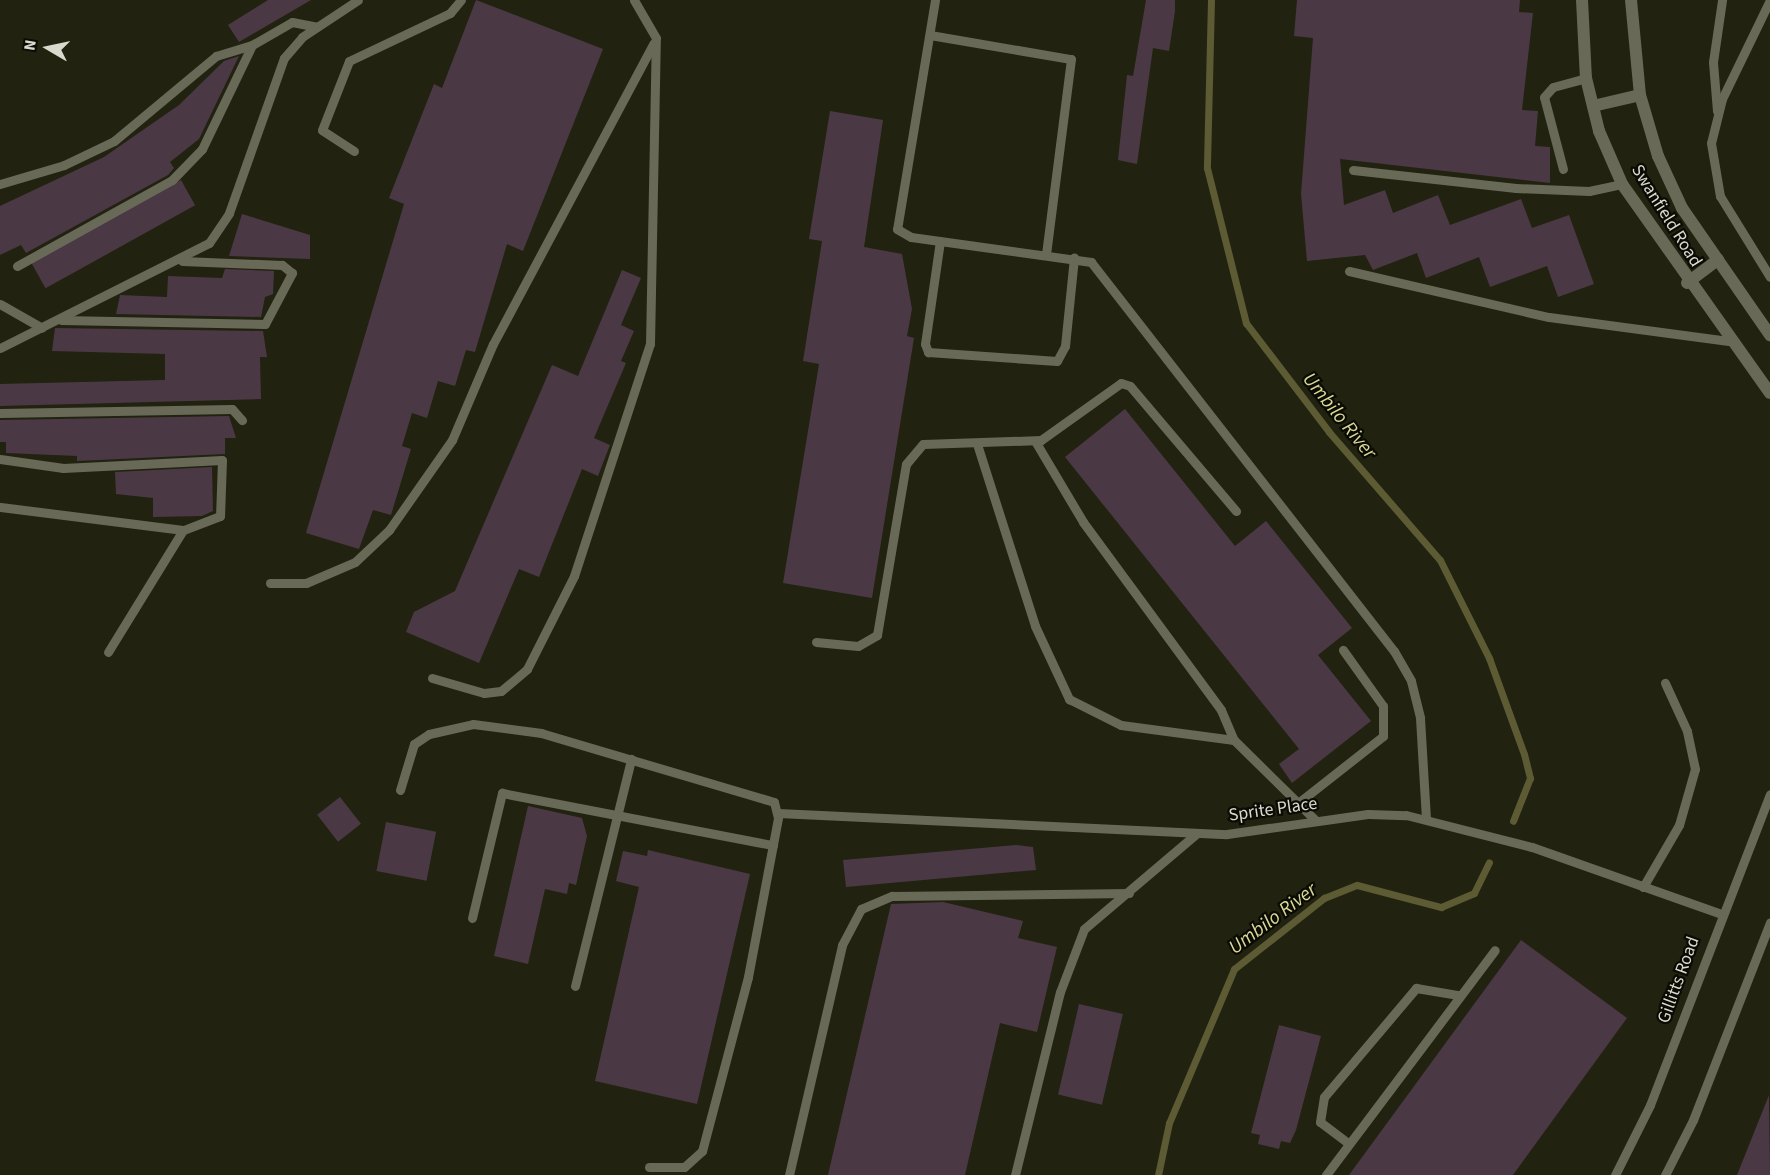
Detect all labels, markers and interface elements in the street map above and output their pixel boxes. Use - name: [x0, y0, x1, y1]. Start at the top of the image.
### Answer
- north arrow: [18, 18, 78, 78]
- text: N: [19, 38, 42, 52]
- street label: Swanfield Road: [1626, 161, 1706, 271]
- water label: Umbilo River: [1297, 368, 1381, 464]
- street label: Sprite Place: [1227, 793, 1319, 827]
- water label: Umbilo River: [1224, 878, 1322, 960]
- street label: Gillitts Road: [1653, 934, 1705, 1026]

